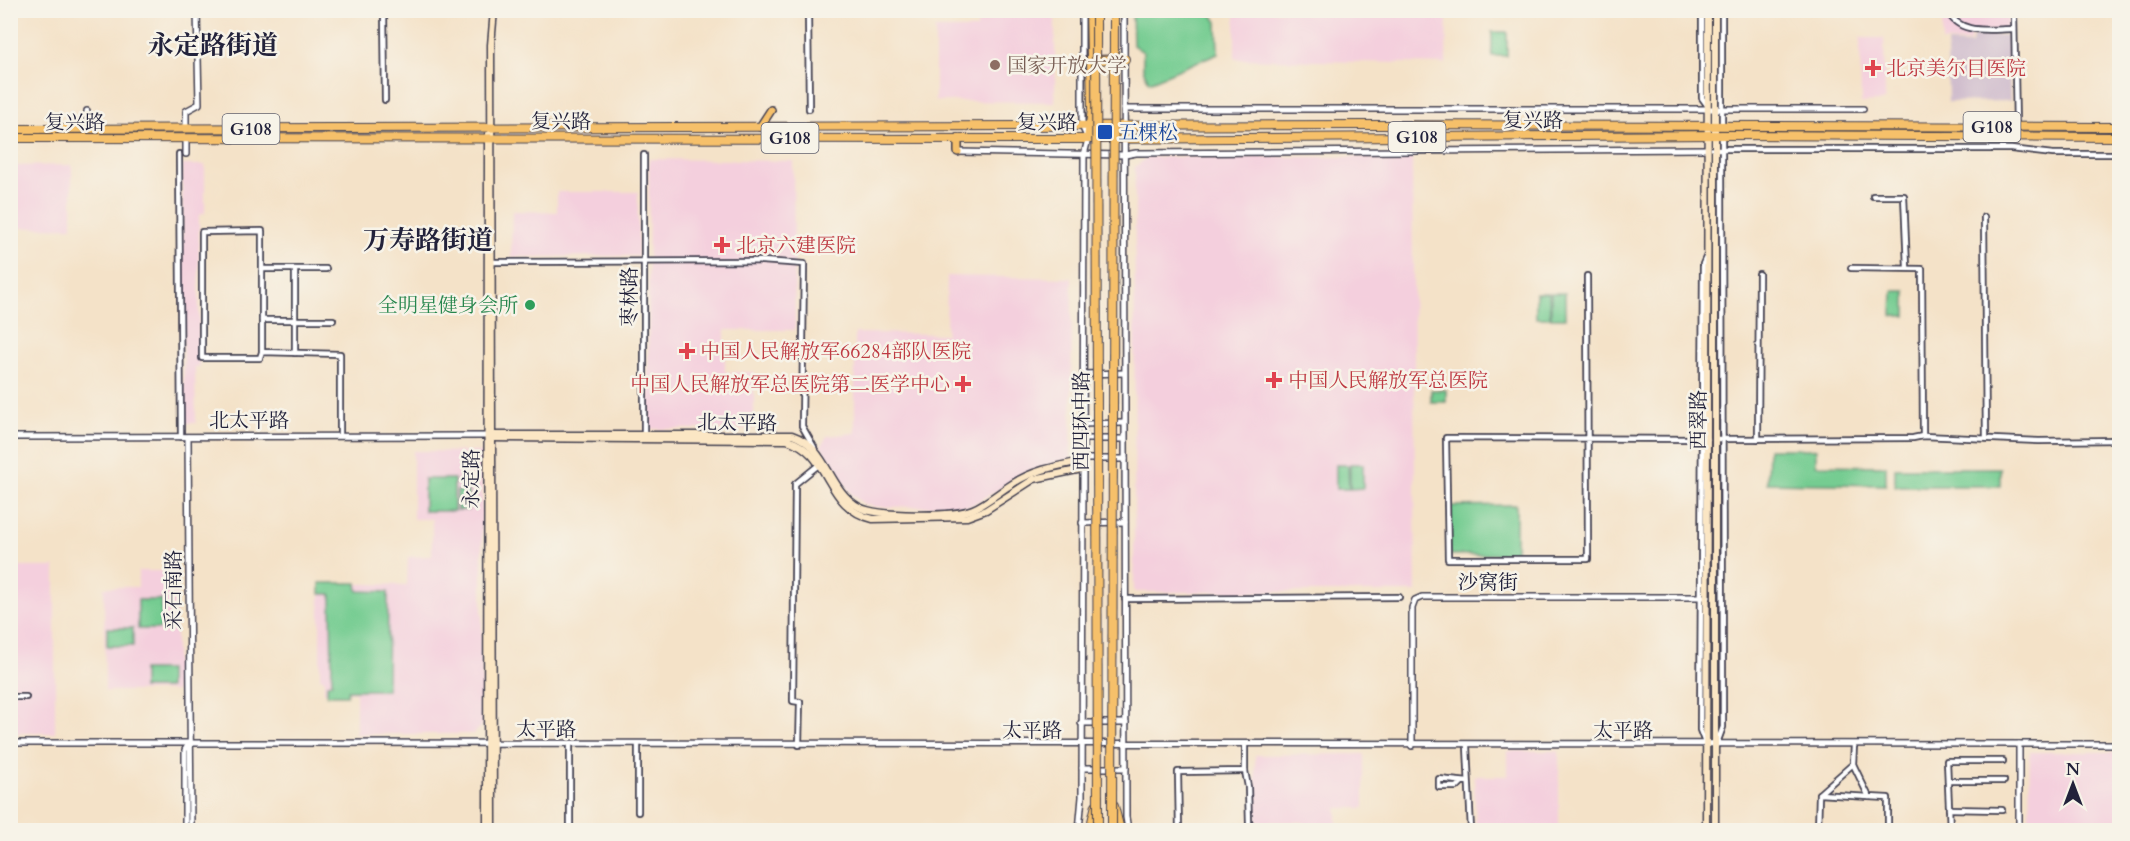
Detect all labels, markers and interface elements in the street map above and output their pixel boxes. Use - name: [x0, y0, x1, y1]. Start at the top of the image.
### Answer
- district label: 永定路街道: [148, 28, 278, 63]
- place label: 国家开放大学: [1007, 52, 1127, 79]
- place label: 北京美尔目医院: [1886, 55, 2026, 82]
- marker: 国家开放大学: [988, 58, 1002, 72]
- marker: 北京美尔目医院: [1864, 59, 1882, 77]
- street label: 复兴路: [1503, 107, 1563, 134]
- street label: 复兴路: [531, 108, 591, 135]
- street label: 复兴路: [45, 109, 105, 136]
- street label: 复兴路: [1017, 109, 1077, 136]
- road number: G108: [1964, 112, 2020, 142]
- road number: G108: [222, 114, 280, 144]
- place label: 五棵松: [1118, 119, 1178, 146]
- road number: G108: [1388, 122, 1446, 152]
- road number: G108: [762, 123, 818, 153]
- marker: 五棵松: [1096, 123, 1114, 141]
- district label: 万寿路街道: [363, 223, 493, 258]
- place label: 北京六建医院: [736, 232, 856, 259]
- marker: 北京六建医院: [713, 236, 731, 254]
- street label: 枣林路: [616, 267, 643, 327]
- place label: 全明星健身会所: [378, 292, 518, 319]
- marker: 全明星健身会所: [523, 298, 537, 312]
- place label: 中国人民解放军66284部队医院: [700, 338, 971, 365]
- marker: 中国人民解放军66284部队医院: [678, 342, 696, 360]
- place label: 中国人民解放军总医院: [1288, 367, 1488, 394]
- place label: 中国人民解放军总医院第二医学中心: [630, 371, 950, 398]
- street label: 西四环中路: [1068, 371, 1095, 471]
- marker: 中国人民解放军总医院: [1265, 371, 1283, 389]
- marker: 中国人民解放军总医院第二医学中心: [954, 375, 972, 393]
- street label: 西翠路: [1685, 390, 1712, 450]
- street label: 北太平路: [209, 407, 289, 434]
- street label: 北太平路: [697, 409, 777, 437]
- street label: 永定路: [458, 449, 485, 509]
- street label: 采石南路: [160, 550, 187, 630]
- street label: 沙窝街: [1458, 569, 1518, 596]
- street label: 太平路: [516, 716, 576, 743]
- street label: 太平路: [1002, 717, 1062, 744]
- street label: 太平路: [1593, 717, 1653, 744]
- north arrow: [2043, 754, 2103, 814]
- text: N: [2066, 759, 2080, 781]

